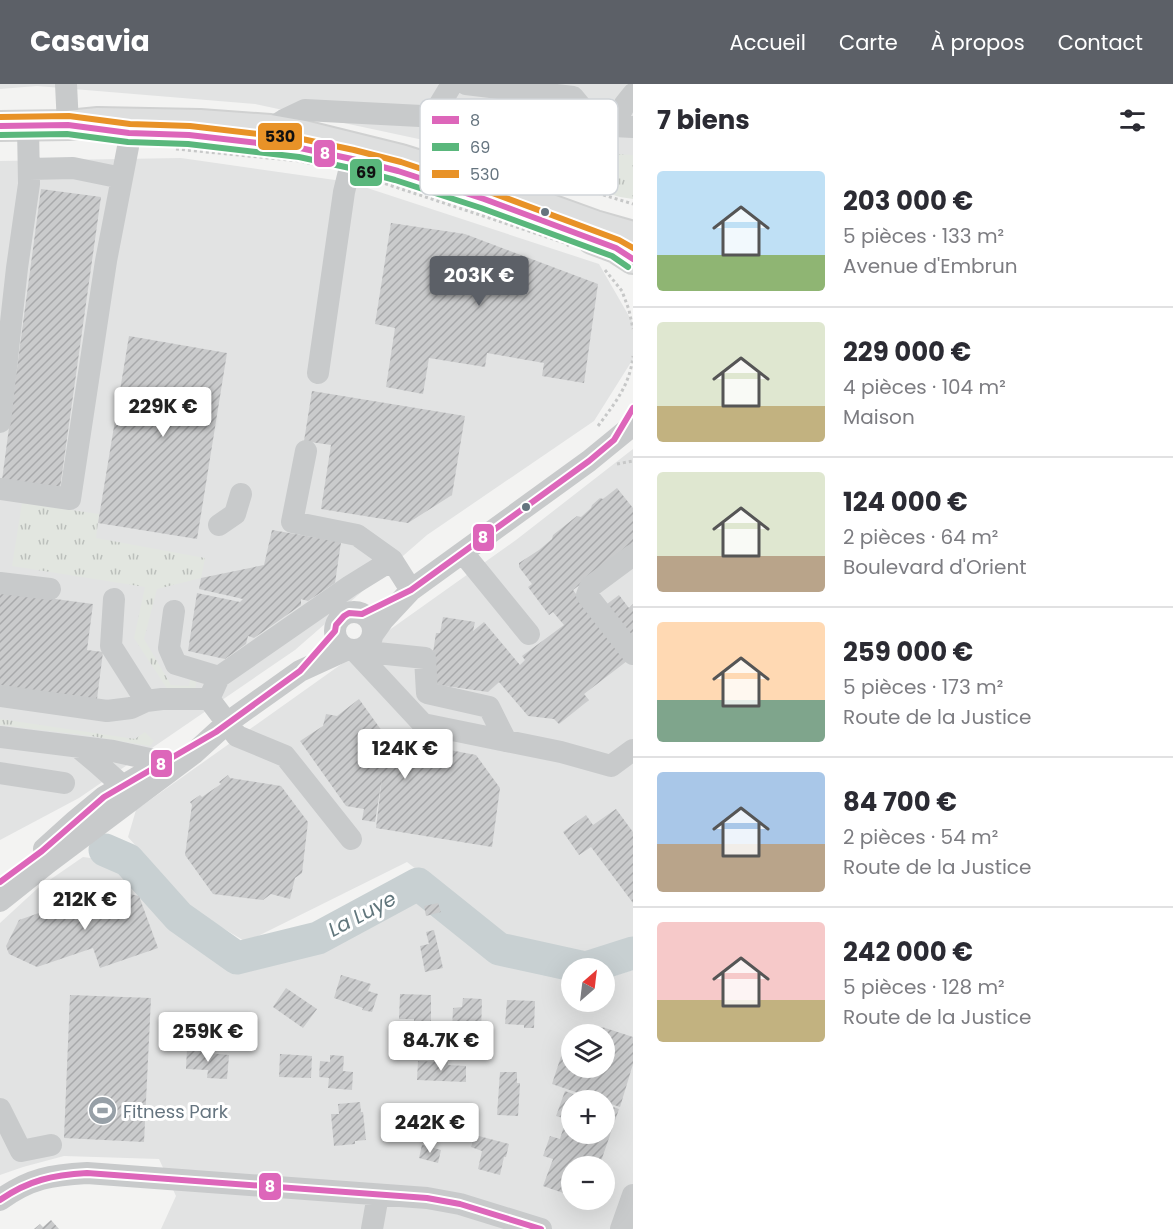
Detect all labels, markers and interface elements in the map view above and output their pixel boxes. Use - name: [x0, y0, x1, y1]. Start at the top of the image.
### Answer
- text: Casavia: [30, 22, 150, 61]
- text: Accueil: [729, 28, 806, 57]
- text: Carte: [839, 28, 898, 57]
- text: À propos: [931, 28, 1025, 57]
- text: Contact: [1058, 28, 1143, 57]
- legend: [420, 99, 618, 195]
- text: 7 biens: [657, 102, 750, 138]
- icon: filters: [1116, 104, 1149, 137]
- text: 8: [470, 109, 480, 132]
- line badge: 530: [257, 122, 303, 151]
- text: 530: [265, 125, 295, 148]
- text: 69: [470, 136, 490, 159]
- line badge: 8: [313, 139, 336, 168]
- text: 8: [320, 142, 330, 165]
- line badge: 69: [349, 158, 383, 187]
- text: 69: [356, 161, 376, 184]
- text: 530: [470, 163, 500, 186]
- text: 203 000 €: [843, 183, 973, 219]
- icon: home: [705, 195, 777, 267]
- unlabelled marker: [539, 206, 551, 218]
- text: 5 pièces · 133 m²: [843, 222, 1004, 250]
- text: Avenue d'Embrun: [843, 252, 1018, 280]
- pin: 203K €: [430, 256, 528, 307]
- text: 203K €: [444, 261, 514, 289]
- text: 229 000 €: [843, 334, 971, 370]
- icon: home: [705, 346, 777, 418]
- text: 4 pièces · 104 m²: [843, 373, 1006, 401]
- pin: 229K €: [114, 387, 212, 438]
- text: 229K €: [128, 392, 198, 420]
- text: Maison: [843, 403, 915, 431]
- text: 124 000 €: [843, 484, 968, 520]
- icon: home: [705, 496, 777, 568]
- unlabelled marker: [520, 501, 532, 513]
- line badge: 8: [472, 523, 495, 552]
- text: 2 pièces · 64 m²: [843, 523, 998, 551]
- text: 8: [478, 526, 488, 549]
- text: Boulevard d'Orient: [843, 553, 1027, 581]
- text: 259 000 €: [843, 634, 973, 670]
- icon: home: [705, 646, 777, 718]
- text: 5 pièces · 173 m²: [843, 673, 1003, 701]
- text: Route de la Justice: [843, 703, 1031, 731]
- pin: 124K €: [356, 729, 454, 780]
- text: 124K €: [372, 734, 438, 762]
- line badge: 8: [150, 749, 173, 778]
- text: 8: [156, 753, 166, 776]
- text: 84 700 €: [843, 784, 957, 820]
- icon: home: [705, 796, 777, 868]
- text: 2 pièces · 54 m²: [843, 823, 998, 851]
- text: Route de la Justice: [843, 853, 1031, 881]
- pin: 212K €: [36, 880, 134, 931]
- water label: La Luye: [323, 884, 401, 944]
- text: 212K €: [53, 885, 117, 913]
- text: 242 000 €: [843, 934, 973, 970]
- icon: home: [705, 946, 777, 1018]
- north arrow: [561, 958, 615, 1012]
- map controls: [561, 958, 615, 1210]
- text: 5 pièces · 128 m²: [843, 973, 1005, 1001]
- text: Route de la Justice: [843, 1003, 1031, 1031]
- pin: 259K €: [159, 1012, 257, 1063]
- text: 259K €: [173, 1017, 243, 1045]
- pin: 84.7K €: [386, 1021, 496, 1072]
- button: layers: [561, 1024, 615, 1078]
- text: 84.7K €: [403, 1026, 479, 1054]
- button: +: [561, 1090, 615, 1144]
- sports icon: Fitness Park: [86, 1095, 118, 1127]
- place label: Fitness Park: [123, 1099, 229, 1124]
- pin: 242K €: [381, 1103, 479, 1154]
- text: 242K €: [395, 1108, 465, 1136]
- button: −: [561, 1156, 615, 1210]
- line badge: 8: [258, 1172, 282, 1201]
- text: 8: [265, 1175, 275, 1198]

